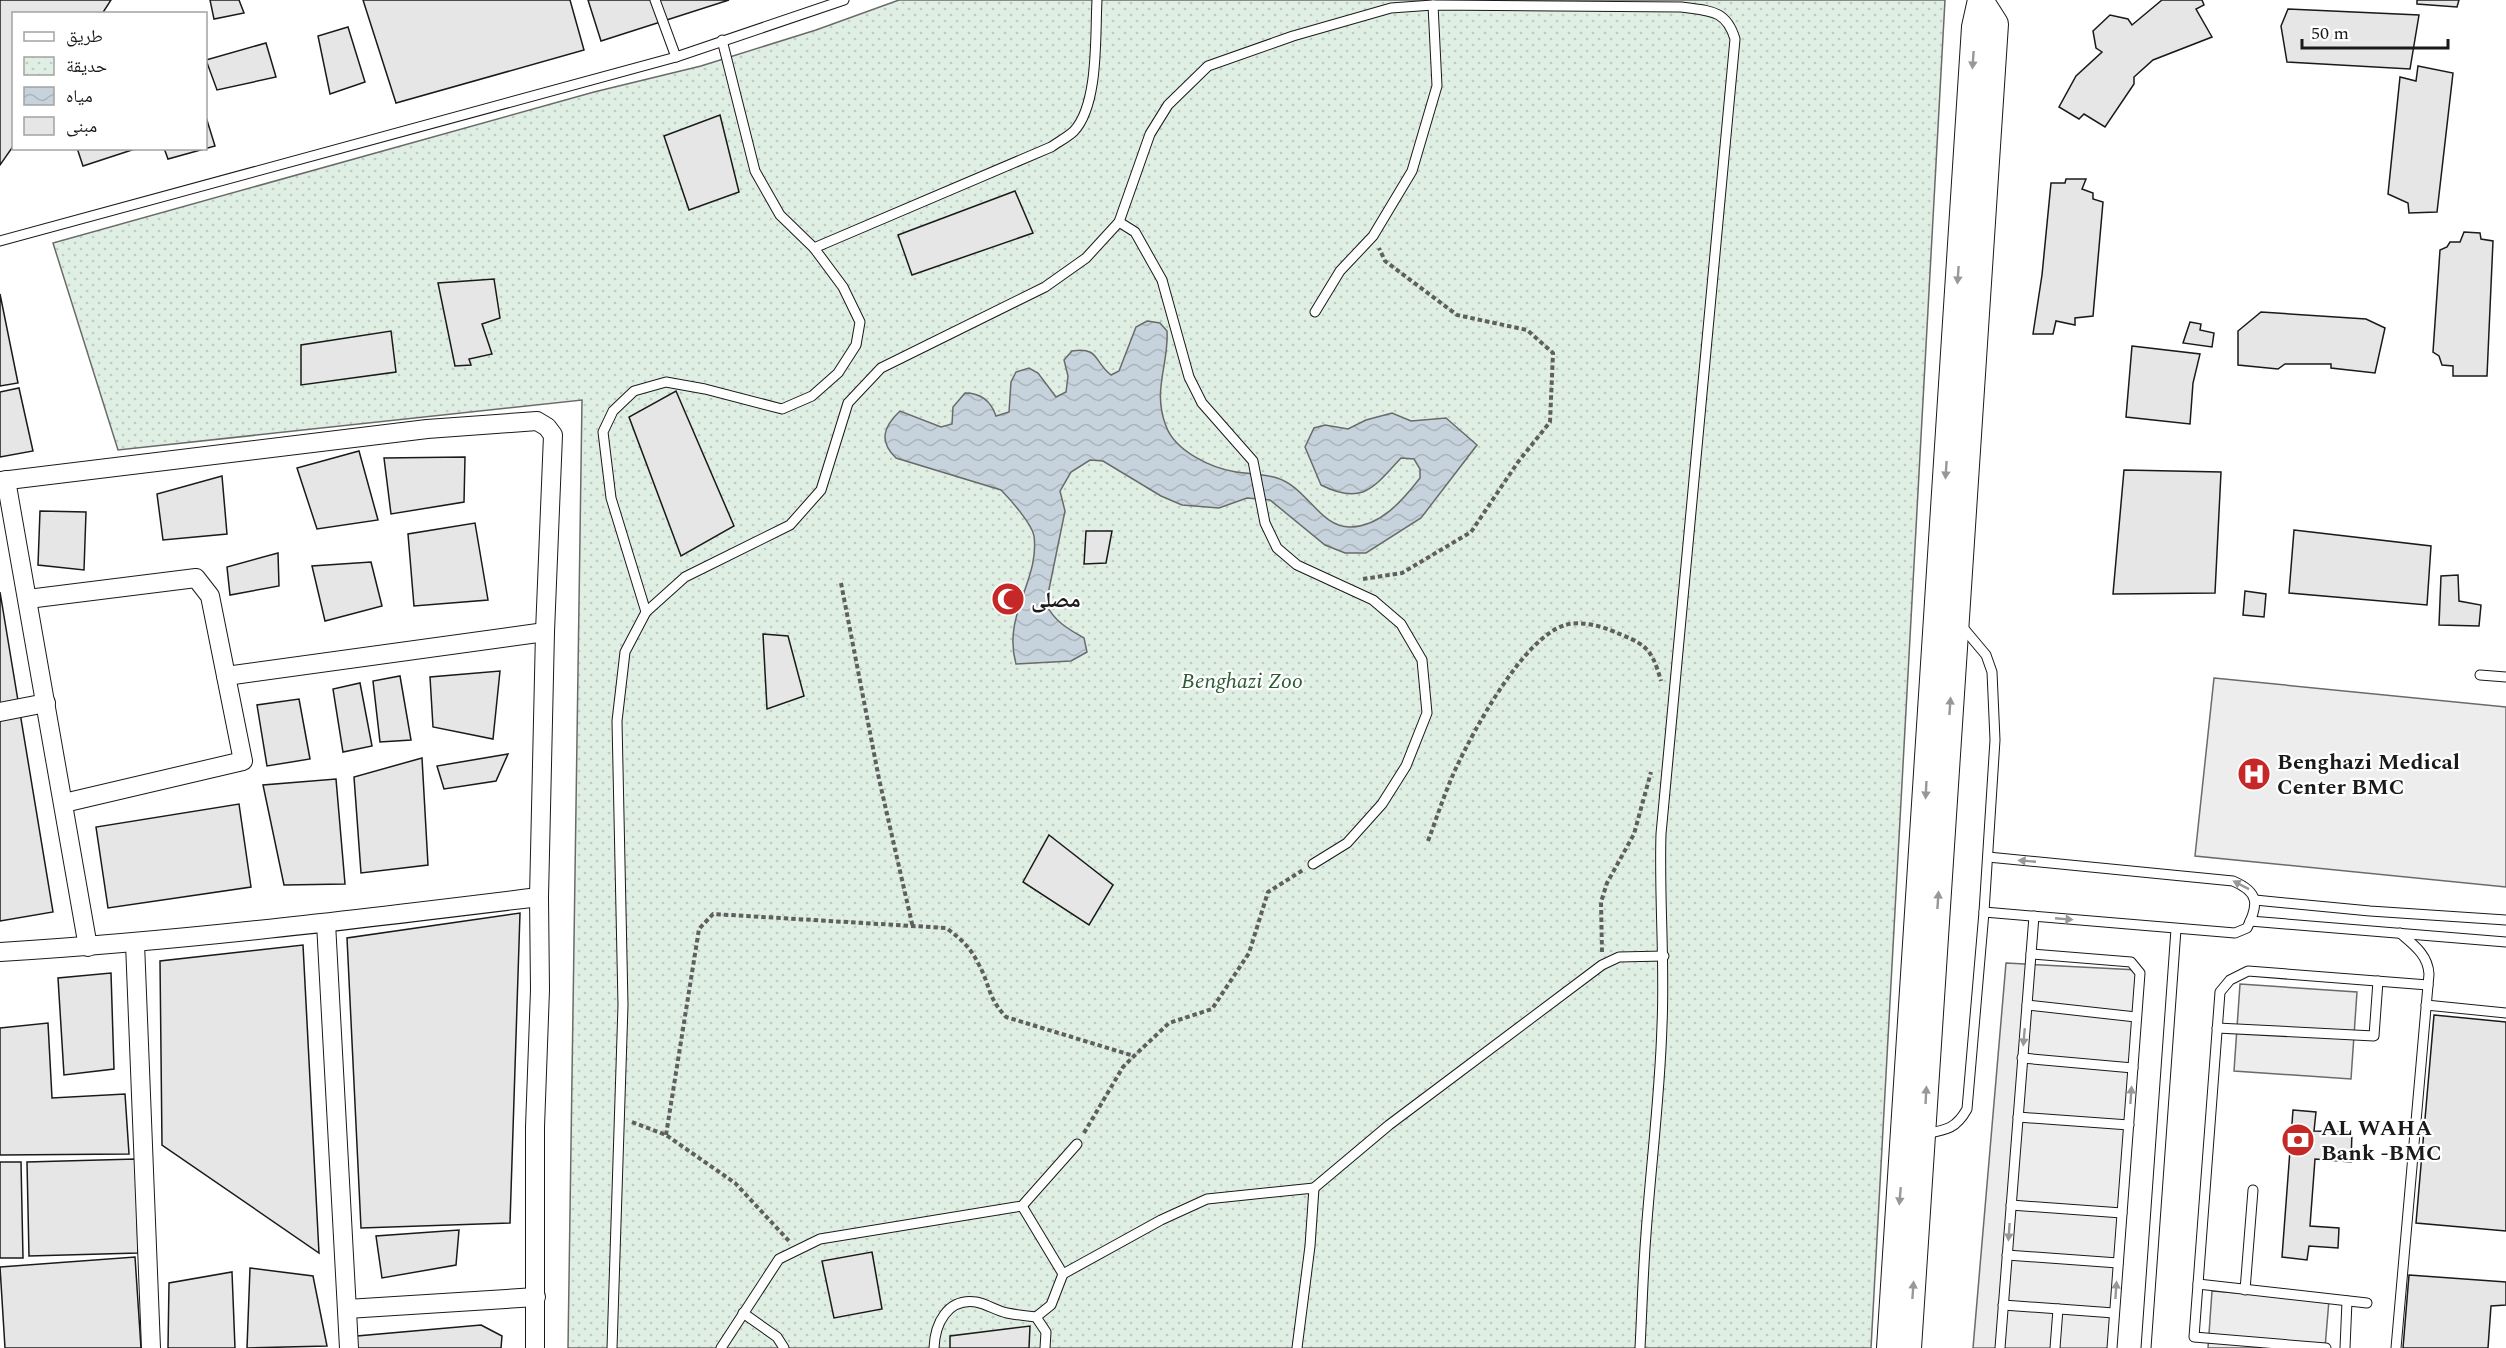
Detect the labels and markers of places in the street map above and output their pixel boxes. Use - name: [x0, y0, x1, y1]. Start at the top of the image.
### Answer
- mosque icon: مصلى: [990, 581, 1026, 617]
- place label: مصلى: [1031, 584, 1081, 617]
- place label: Benghazi Medical Center BMC: [2277, 746, 2460, 804]
- hospital icon: Benghazi Medical Center BMC: [2236, 756, 2272, 792]
- place label: AL WAHA Bank -BMC: [2321, 1112, 2442, 1170]
- bank icon: AL WAHA Bank -BMC: [2280, 1122, 2316, 1158]

